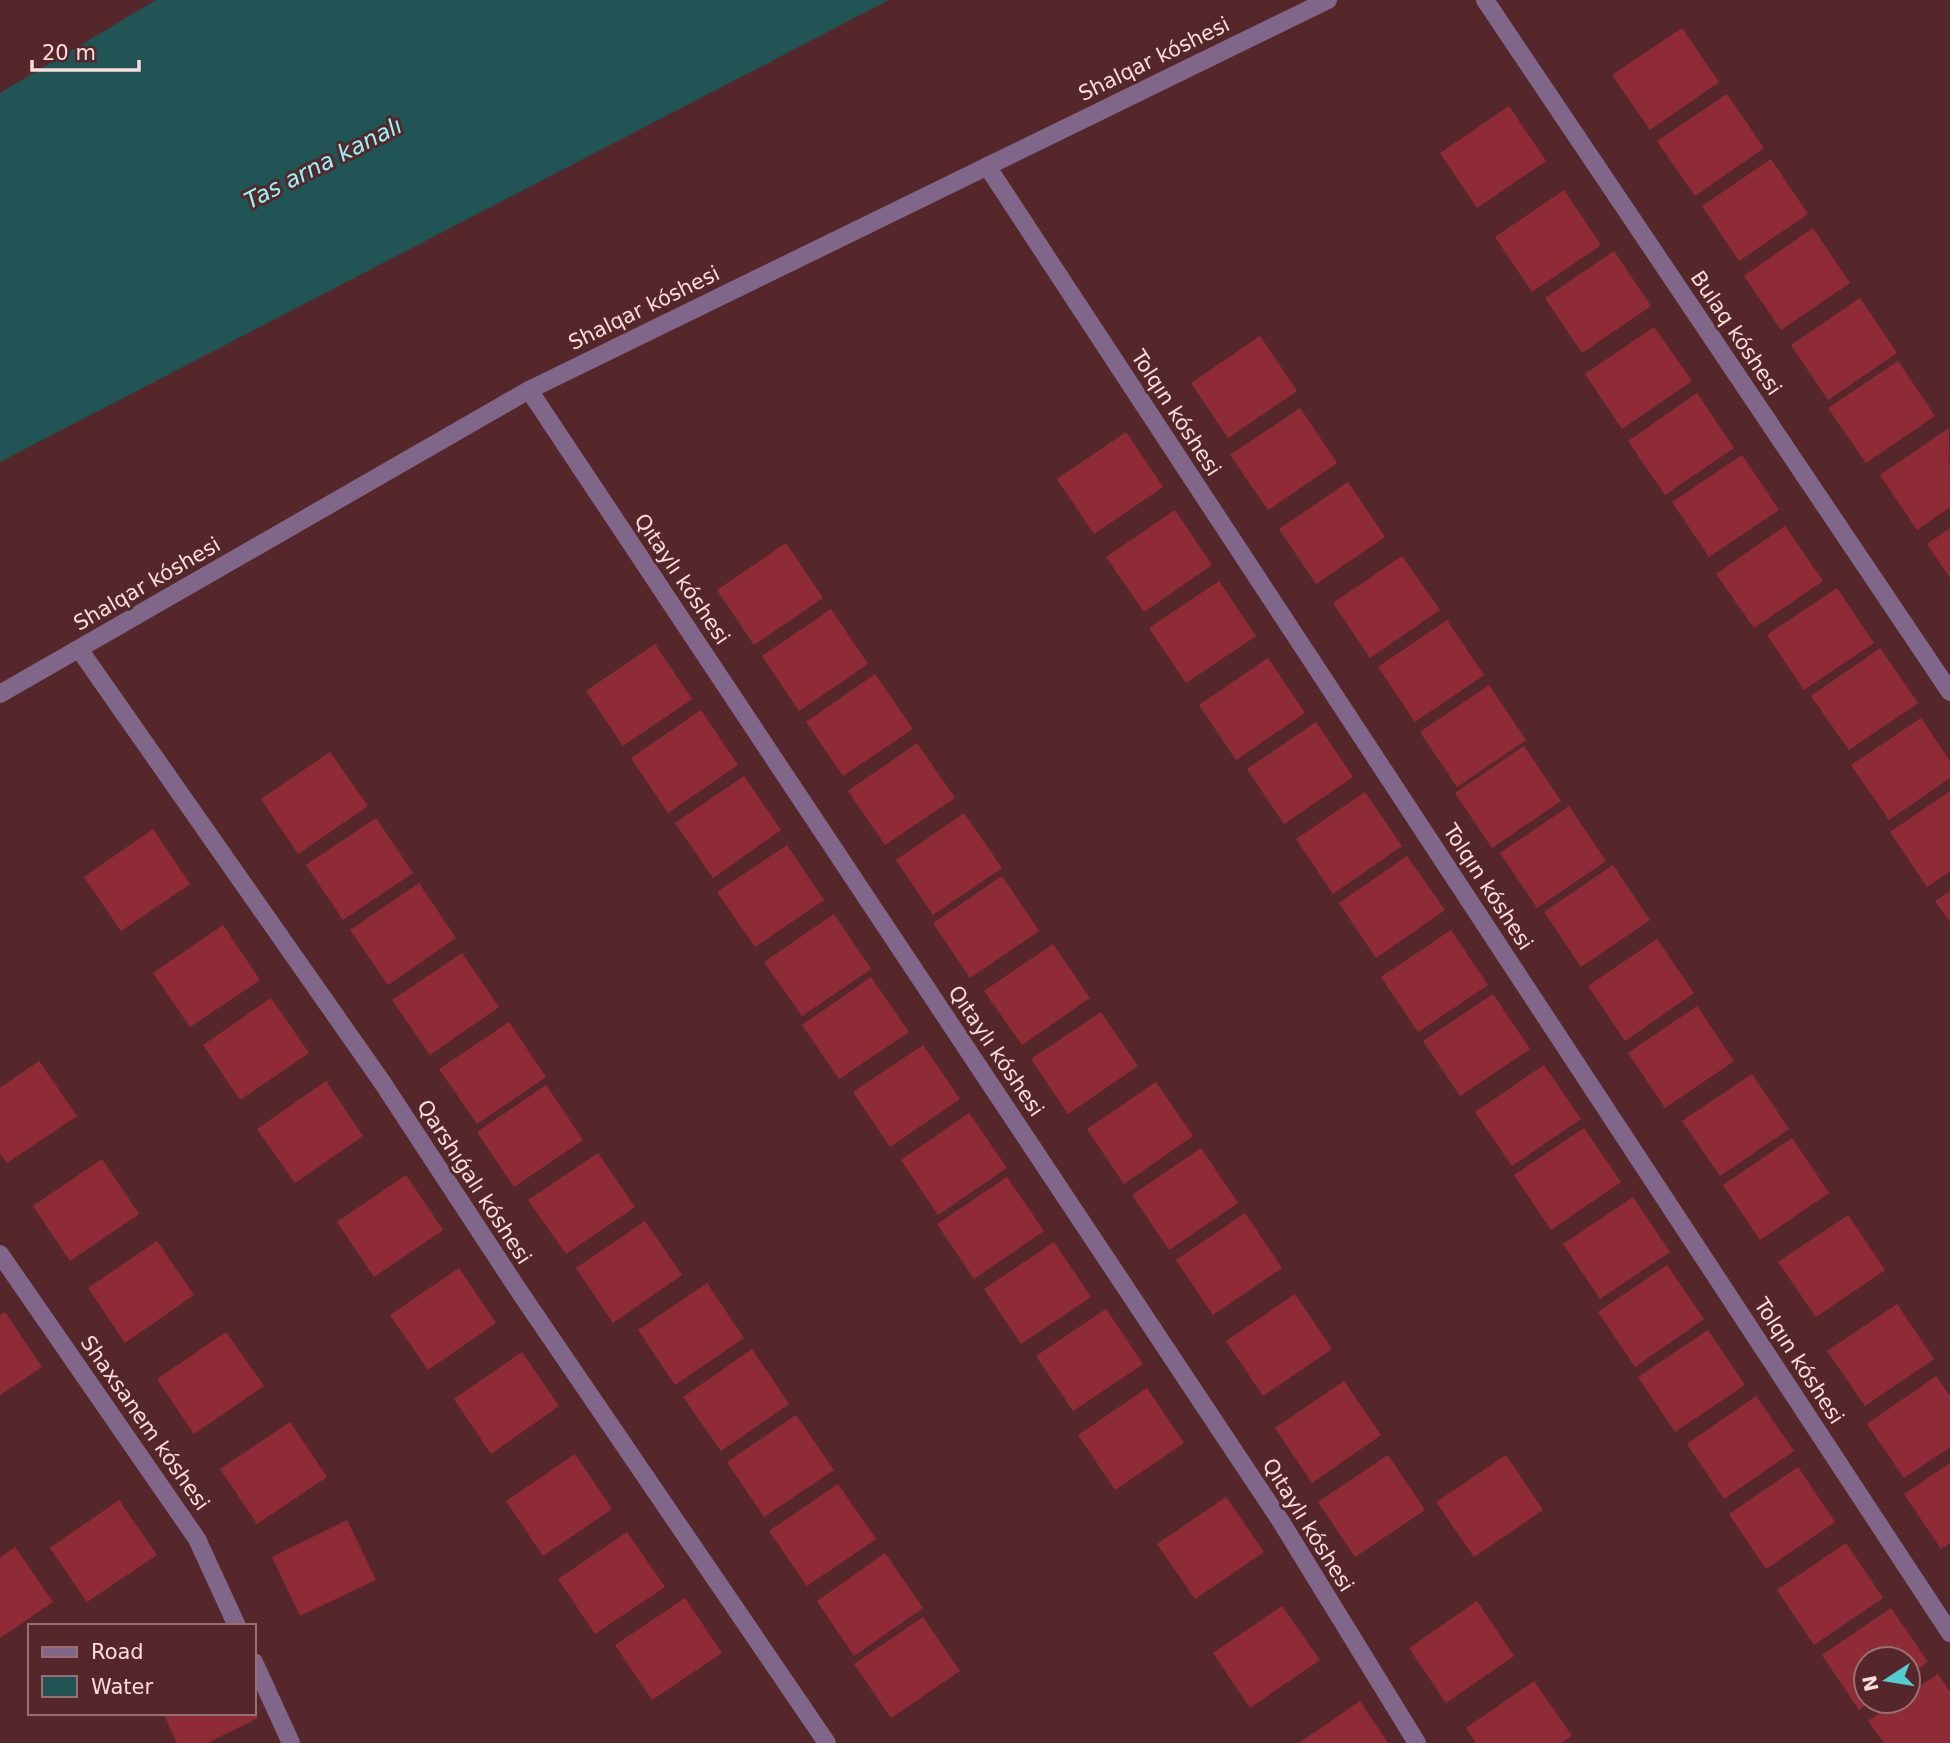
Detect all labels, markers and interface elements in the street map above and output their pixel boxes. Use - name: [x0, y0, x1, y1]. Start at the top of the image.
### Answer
- street label: Shalqar kóshesi: [1075, 12, 1233, 106]
- scale bar: [32, 28, 138, 72]
- text: 20 m: [42, 41, 96, 65]
- water label: Tas arna kanalı: [240, 112, 406, 214]
- street label: Shalqar kóshesi: [565, 261, 723, 355]
- street label: Bulaq kóshesi: [1686, 266, 1786, 400]
- street label: Tolqın kóshesi: [1126, 345, 1226, 480]
- street label: Qıtaylı kóshesi: [629, 509, 735, 649]
- street label: Shalqar kóshesi: [70, 532, 224, 636]
- street label: Tolqın kóshesi: [1438, 819, 1538, 954]
- street label: Qıtaylı kóshesi: [943, 981, 1049, 1121]
- street label: Qarshıǵalı kóshesi: [412, 1095, 536, 1269]
- street label: Tolqın kóshesi: [1749, 1293, 1849, 1428]
- street label: Shaxsanem kóshesi: [76, 1331, 214, 1515]
- street label: Qıtaylı kóshesi: [1257, 1454, 1359, 1596]
- legend: [28, 1624, 256, 1715]
- text: Road: [91, 1640, 144, 1664]
- north arrow: [1852, 1645, 1922, 1715]
- text: N: [1858, 1673, 1883, 1694]
- text: Water: [91, 1675, 153, 1699]

